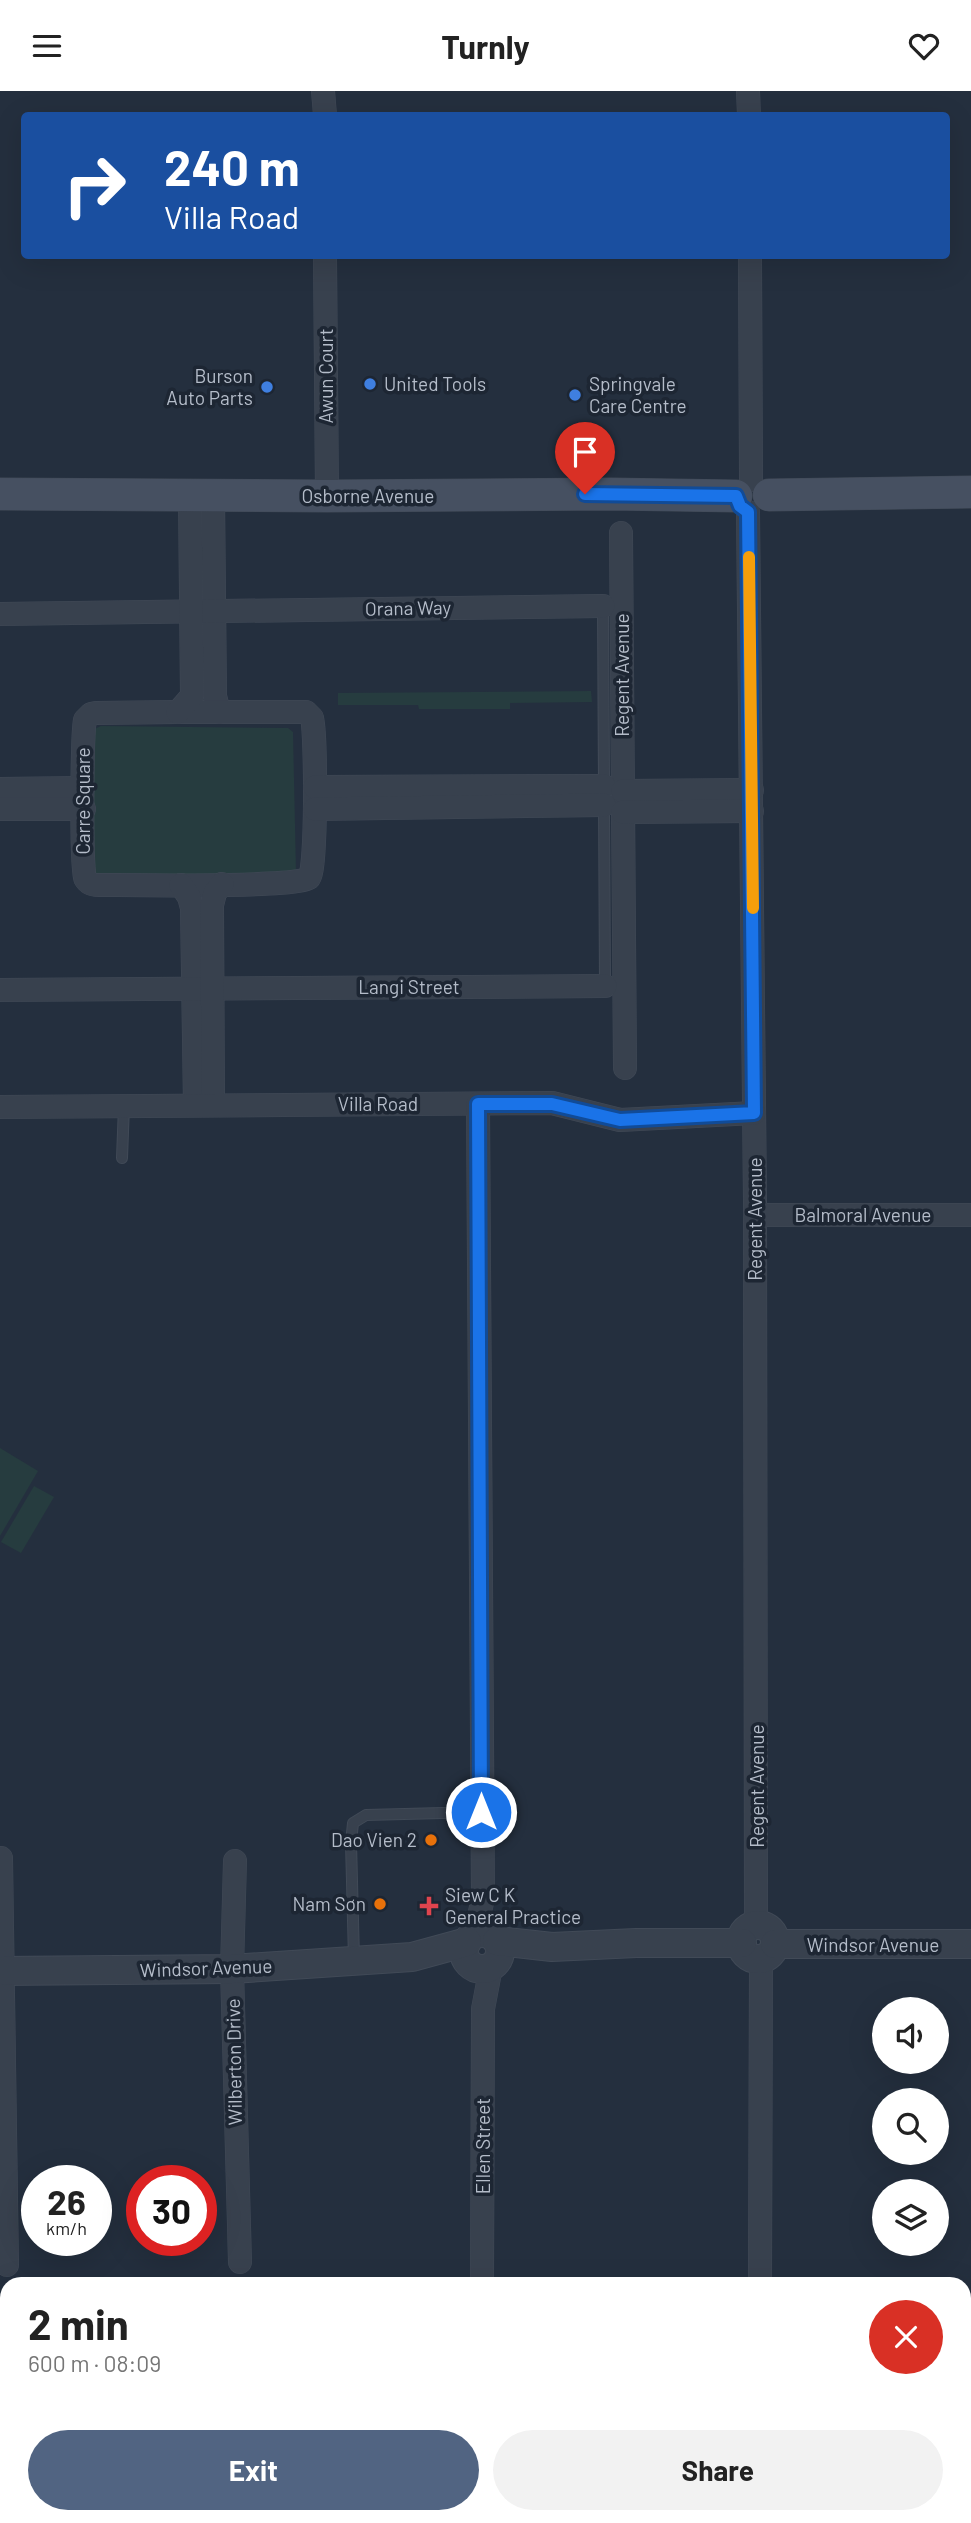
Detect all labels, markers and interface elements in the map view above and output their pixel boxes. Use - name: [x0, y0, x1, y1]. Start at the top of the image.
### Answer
- icon: menu: [28, 27, 66, 65]
- text: Turnly: [441, 27, 530, 65]
- icon: heart: [905, 27, 943, 65]
- text: 240 m: [164, 137, 300, 196]
- icon: right: [49, 140, 140, 231]
- text: Villa Road: [164, 197, 299, 235]
- street label: Awun Court: [314, 328, 337, 424]
- place label: Burson Auto Parts: [166, 364, 253, 409]
- place label: United Tools: [384, 372, 486, 395]
- place label: Springvale Care Centre: [589, 372, 687, 417]
- marker: United Tools: [362, 376, 378, 392]
- marker: Burson Auto Parts: [259, 379, 275, 395]
- marker: Springvale Care Centre: [567, 387, 583, 403]
- pin: [555, 422, 615, 494]
- icon: arrive: [566, 433, 604, 471]
- street label: Osborne Avenue: [302, 484, 434, 507]
- street label: Orana Way: [365, 595, 452, 620]
- street label: Regent Avenue: [610, 613, 633, 737]
- street label: Carre Square: [71, 747, 94, 855]
- street label: Langi Street: [358, 975, 460, 998]
- street label: Villa Road: [338, 1092, 418, 1115]
- street label: Regent Avenue: [743, 1157, 766, 1281]
- street label: Balmoral Avenue: [795, 1203, 931, 1226]
- street label: Regent Avenue: [745, 1724, 768, 1848]
- position arrow: [444, 1775, 518, 1849]
- place label: Dao Vien 2: [331, 1828, 417, 1851]
- marker: Dao Vien 2: [423, 1832, 439, 1848]
- place label: Siew C K General Practice: [445, 1883, 581, 1928]
- place label: Nam Sơn: [292, 1892, 366, 1915]
- marker: Nam Sơn: [372, 1896, 388, 1912]
- marker: Siew C K General Practice: [419, 1896, 439, 1916]
- street label: Windsor Avenue: [807, 1933, 939, 1956]
- street label: Windsor Avenue: [139, 1954, 273, 1981]
- map controls: [872, 1997, 949, 2256]
- button: sound: [872, 1997, 949, 2074]
- street label: Wilberton Drive: [221, 1998, 246, 2126]
- button: search: [872, 2088, 949, 2165]
- street label: Ellen Street: [471, 2098, 494, 2194]
- speed limit sign: 30: [126, 2165, 217, 2256]
- button: layers: [872, 2179, 949, 2256]
- text: 26: [47, 2180, 86, 2222]
- text: km/h: [46, 2217, 87, 2239]
- text: 2 min: [28, 2298, 129, 2348]
- button: close: [869, 2300, 943, 2374]
- text: 600 m · 08:09: [28, 2349, 161, 2377]
- button: Exit: [28, 2430, 479, 2510]
- button: Share: [493, 2430, 943, 2510]

